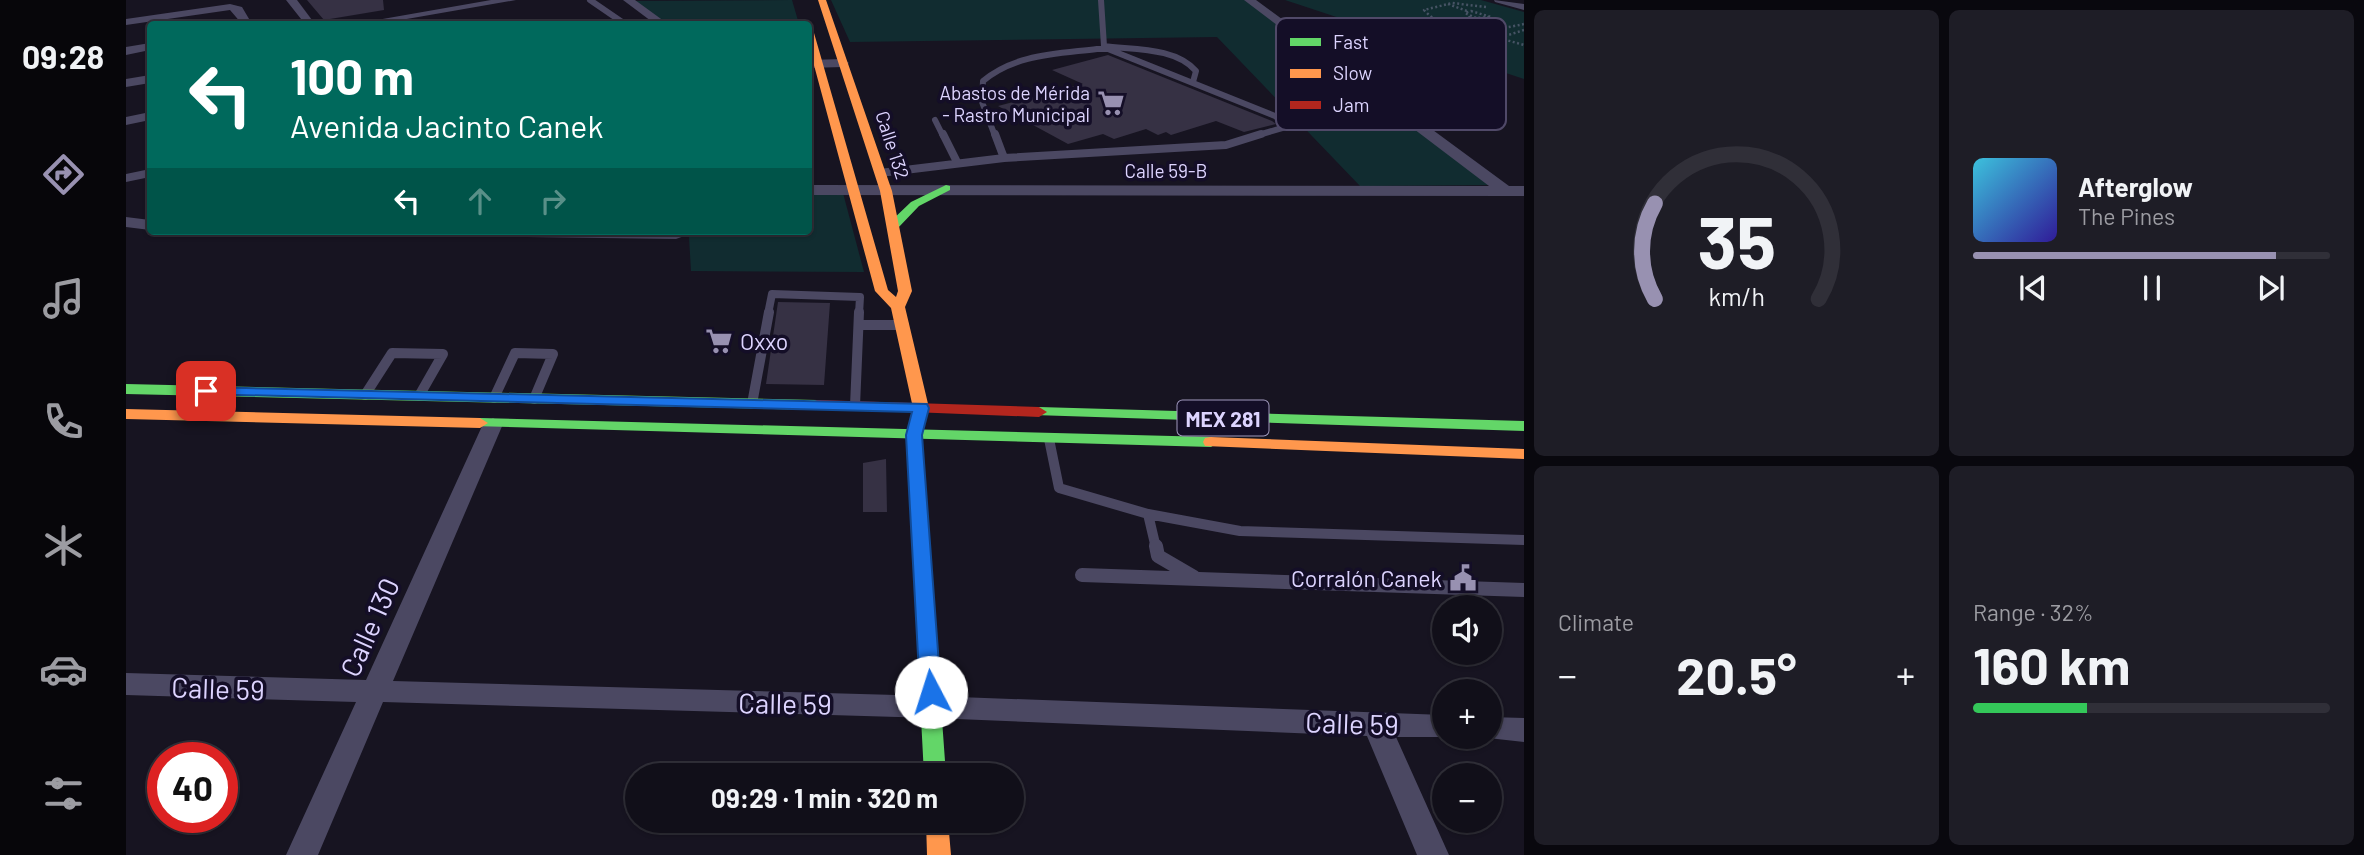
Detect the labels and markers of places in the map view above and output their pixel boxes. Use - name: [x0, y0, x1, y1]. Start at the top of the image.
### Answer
- place label: Abastos de Mérida - Rastro Municipal: [939, 81, 1090, 126]
- supermarket icon: Abastos de Mérida - Rastro Municipal: [1096, 88, 1126, 118]
- supermarket icon: Oxxo: [704, 326, 734, 356]
- place label: Oxxo: [740, 327, 788, 355]
- pin: [176, 361, 236, 421]
- public building icon: Corralón Canek: [1448, 563, 1478, 593]
- place label: Corralón Canek: [1291, 564, 1442, 592]

